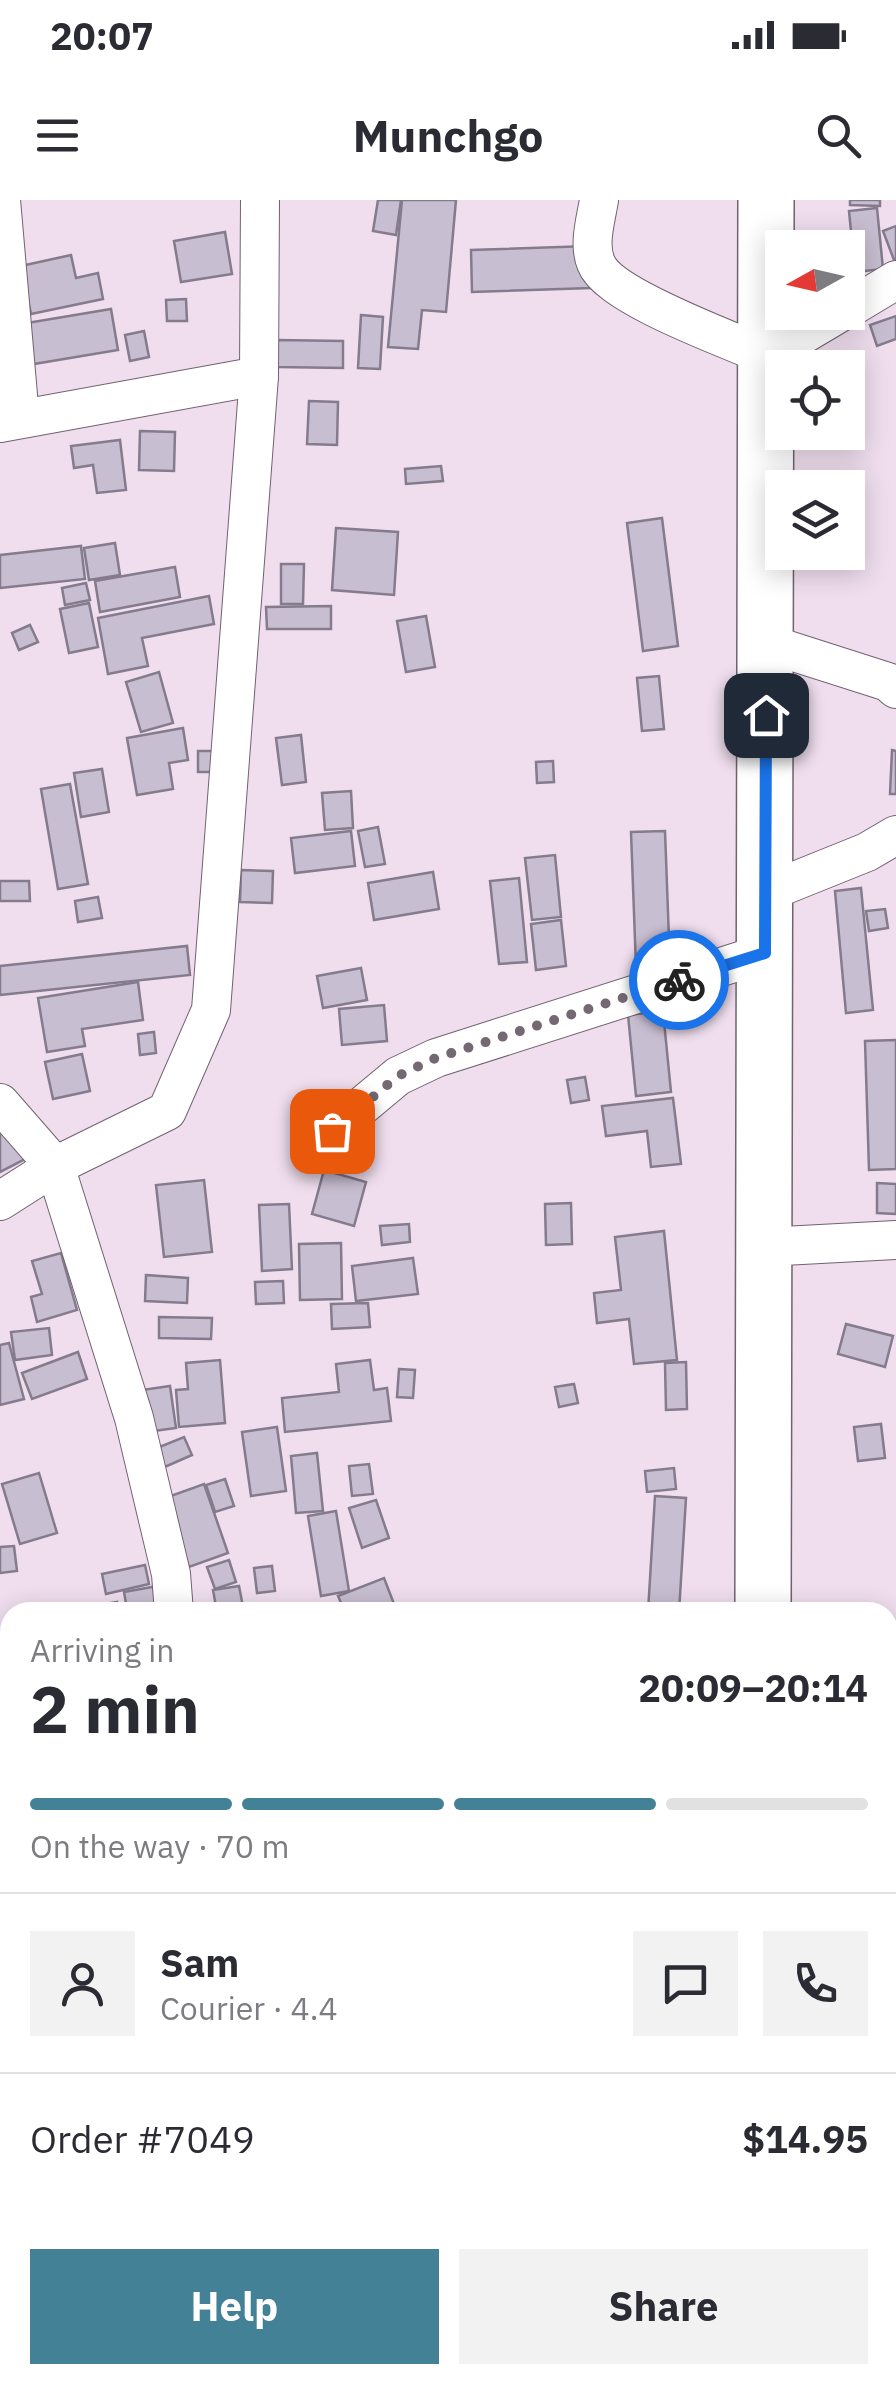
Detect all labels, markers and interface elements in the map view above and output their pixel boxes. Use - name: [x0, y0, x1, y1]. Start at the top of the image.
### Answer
- text: 20:07: [50, 11, 154, 60]
- text: Munchgo: [353, 106, 543, 164]
- icon: menu: [30, 108, 85, 163]
- icon: search: [811, 108, 866, 163]
- north arrow: [765, 230, 865, 330]
- map controls: [765, 230, 865, 570]
- button: locate: [765, 350, 865, 450]
- button: layers: [765, 470, 865, 570]
- pin: [724, 673, 809, 758]
- icon: home: [739, 688, 794, 743]
- courier: [629, 930, 729, 1030]
- icon: bike: [652, 953, 707, 1008]
- pin: [290, 1089, 375, 1174]
- icon: bag: [305, 1104, 360, 1159]
- text: Arriving in: [30, 1629, 175, 1671]
- text: 20:09–20:14: [638, 1663, 868, 1712]
- text: 2 min: [30, 1666, 200, 1751]
- text: On the way · 70 m: [30, 1825, 290, 1867]
- button: person: [30, 1931, 135, 2036]
- button: chat: [633, 1931, 738, 2036]
- button: phone: [763, 1931, 868, 2036]
- text: Sam: [160, 1938, 239, 1987]
- text: Courier · 4.4: [160, 1987, 338, 2029]
- text: Order #7049: [30, 2114, 255, 2163]
- text: $14.95: [742, 2114, 868, 2163]
- button: Help: [30, 2249, 439, 2364]
- button: Share: [459, 2249, 868, 2364]

